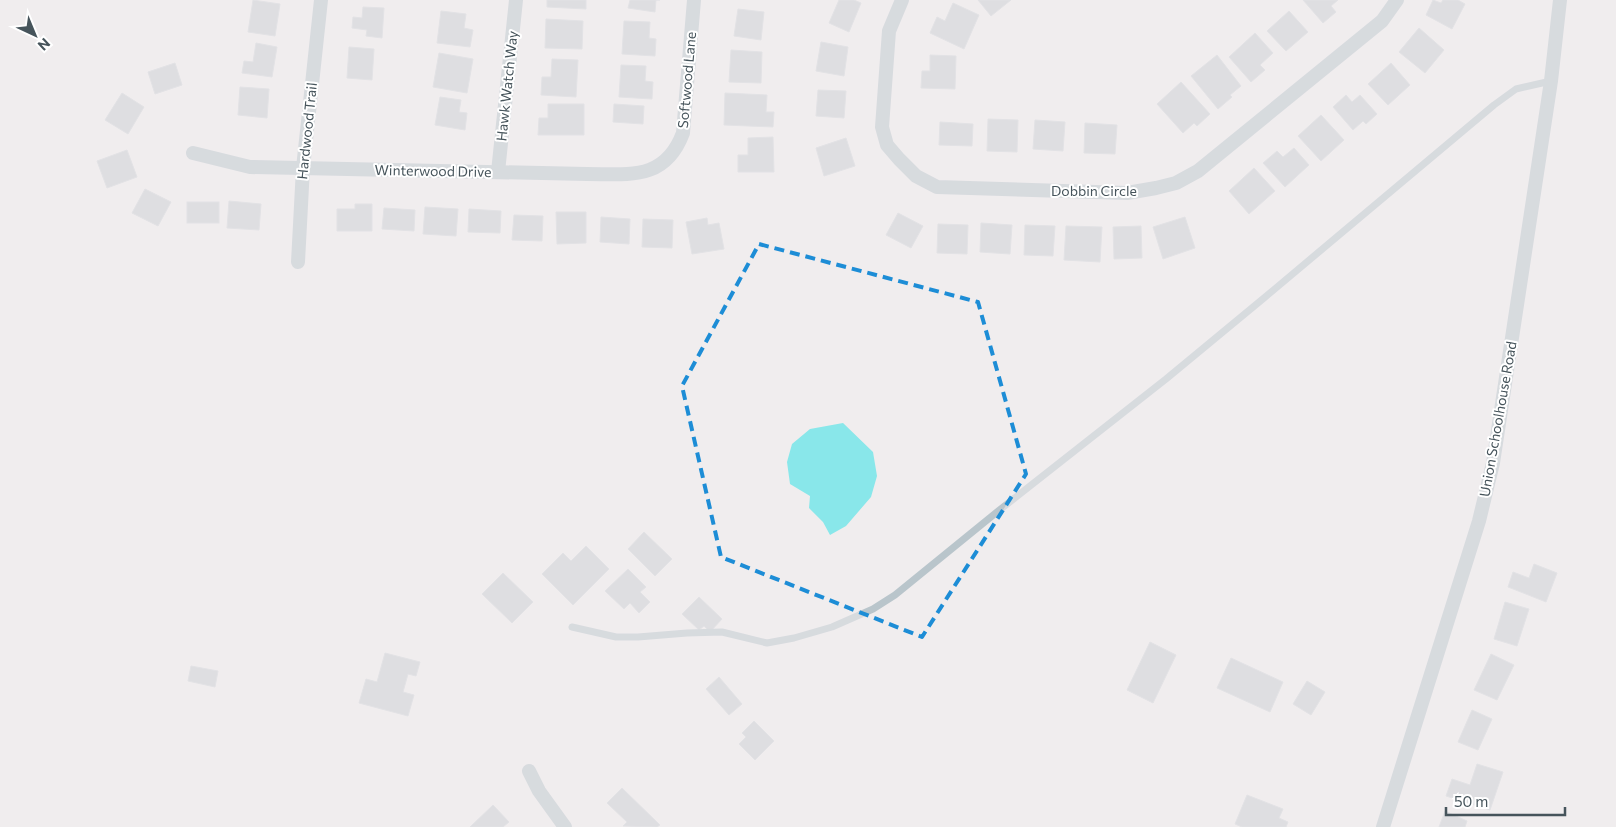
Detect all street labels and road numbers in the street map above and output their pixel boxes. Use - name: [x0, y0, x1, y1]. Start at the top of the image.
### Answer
- street label: Hawk Watch Way: [492, 30, 521, 142]
- street label: Softwood Lane: [674, 31, 699, 129]
- street label: Hardwood Trail: [293, 82, 320, 180]
- street label: Winterwood Drive: [374, 161, 492, 180]
- street label: Dobbin Circle: [1051, 182, 1137, 199]
- street label: Union Schoolhouse Road: [1475, 340, 1520, 498]

